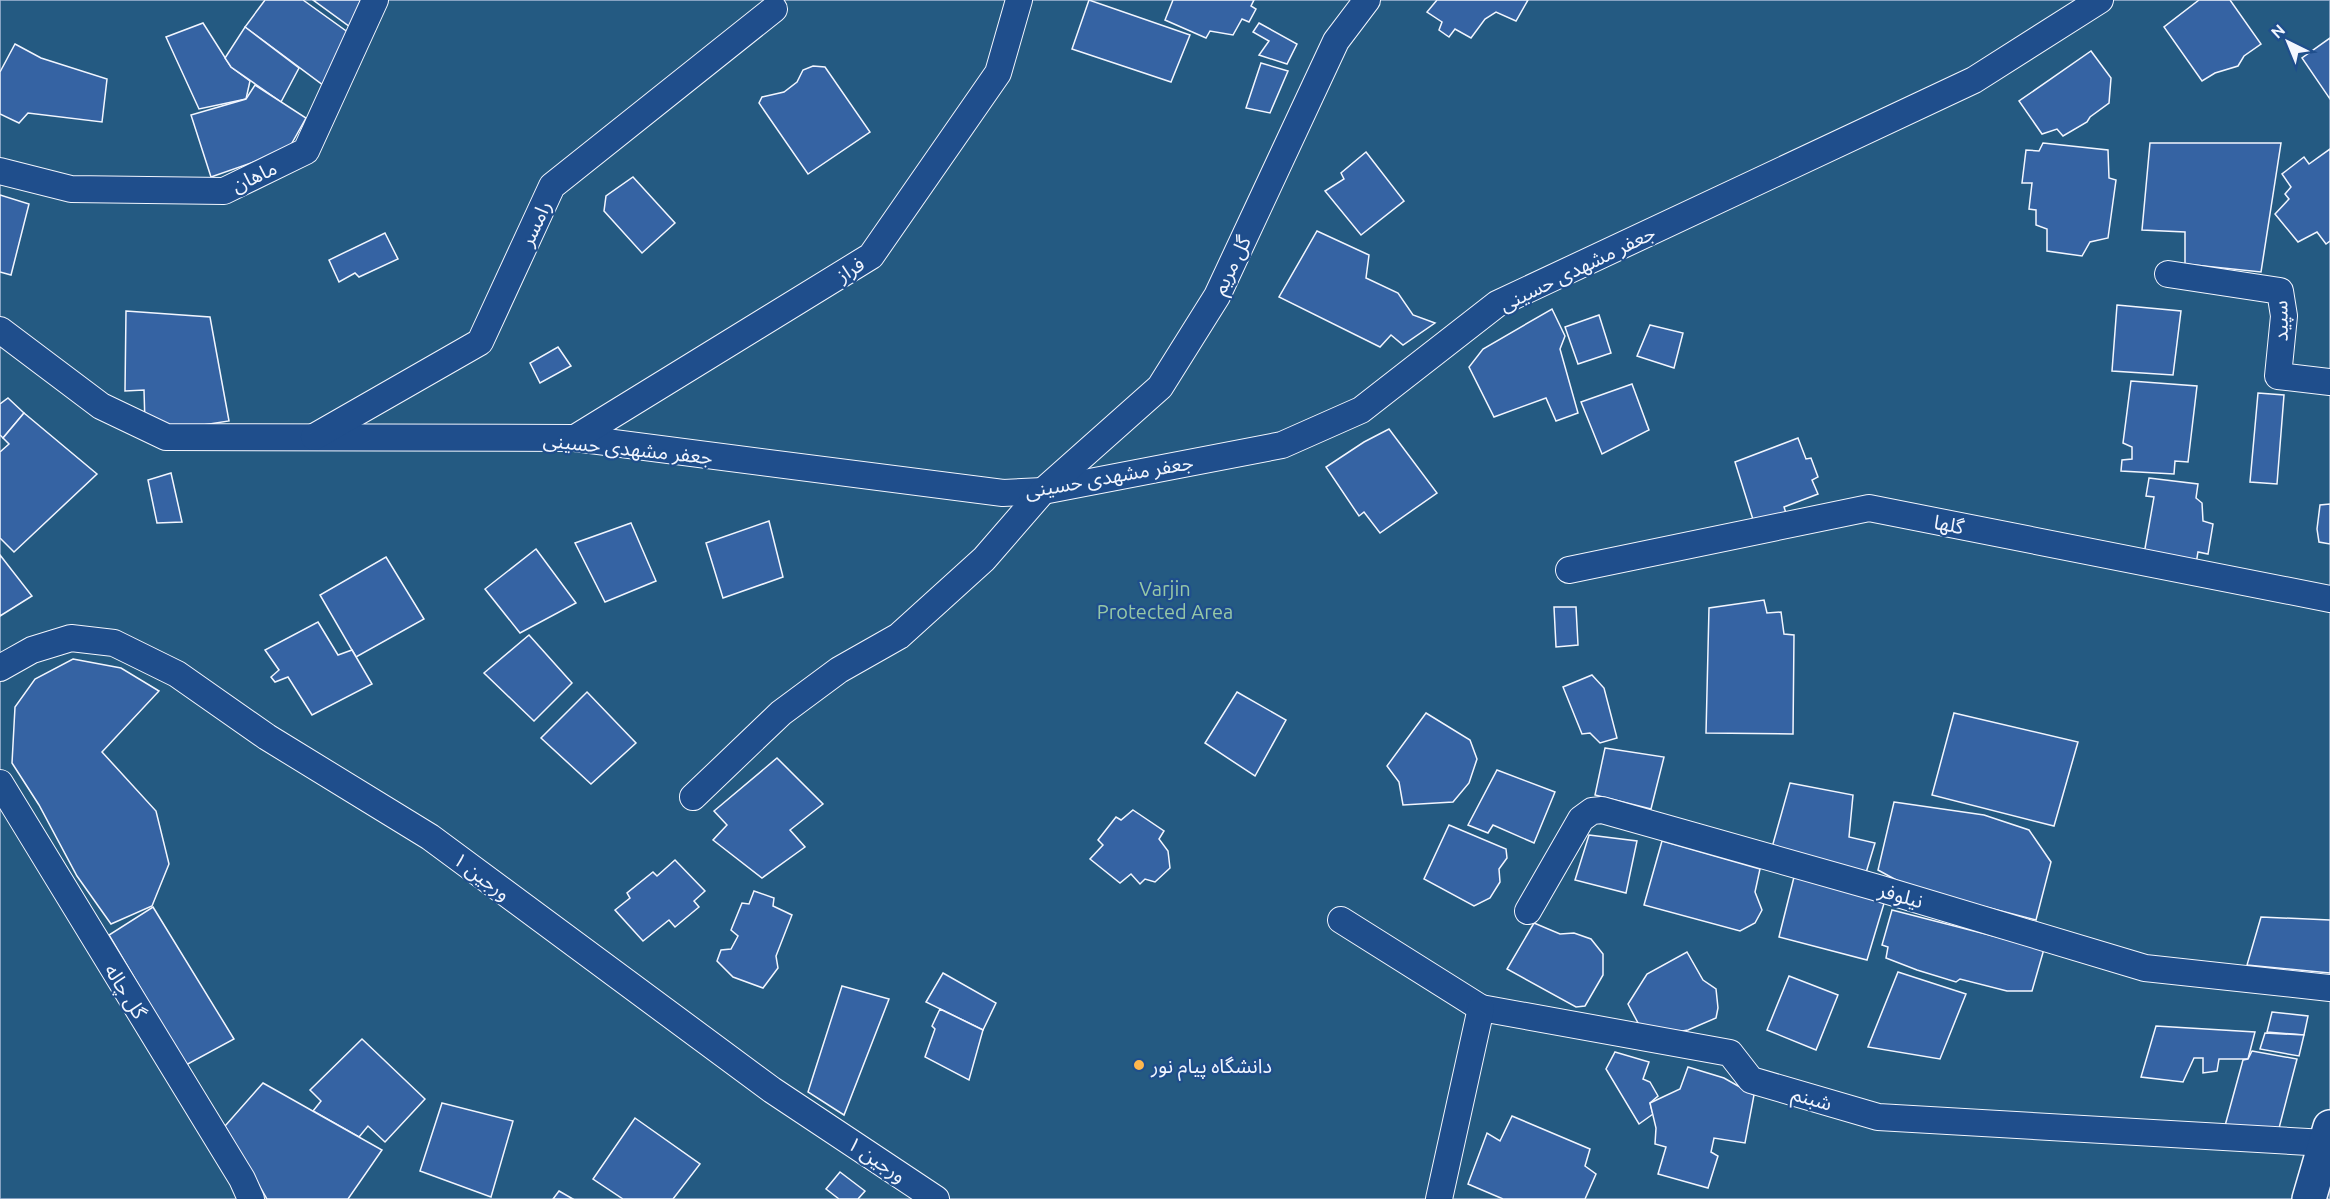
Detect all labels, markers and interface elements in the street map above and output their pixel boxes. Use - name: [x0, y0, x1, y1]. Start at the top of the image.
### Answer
- north arrow: [2258, 12, 2318, 72]
- text: N: [2267, 20, 2288, 42]
- street label: ماهان: [228, 156, 281, 197]
- street label: رامسر: [514, 197, 556, 251]
- street label: جعفر مشهدی حسینی: [1495, 220, 1659, 317]
- street label: گل مریم: [1207, 231, 1259, 300]
- street label: فراز: [831, 252, 869, 288]
- street label: سپید: [2268, 300, 2294, 342]
- street label: جعفر مشهدی حسینی: [542, 428, 714, 469]
- street label: جعفر مشهدی حسینی: [1023, 450, 1195, 503]
- street label: گلها: [1932, 510, 1967, 538]
- park label: Varjin Protected Area: [1097, 577, 1233, 623]
- street label: ورجین ۱: [448, 847, 515, 906]
- street label: نیلوفر: [1875, 877, 1926, 913]
- street label: گل چاله: [99, 959, 152, 1024]
- place label: دانشگاه پیام نور: [1150, 1054, 1272, 1081]
- marker: دانشگاه پیام نور: [1132, 1058, 1146, 1072]
- street label: شبنم: [1788, 1081, 1835, 1119]
- street label: ورجین ۱: [843, 1131, 911, 1188]

